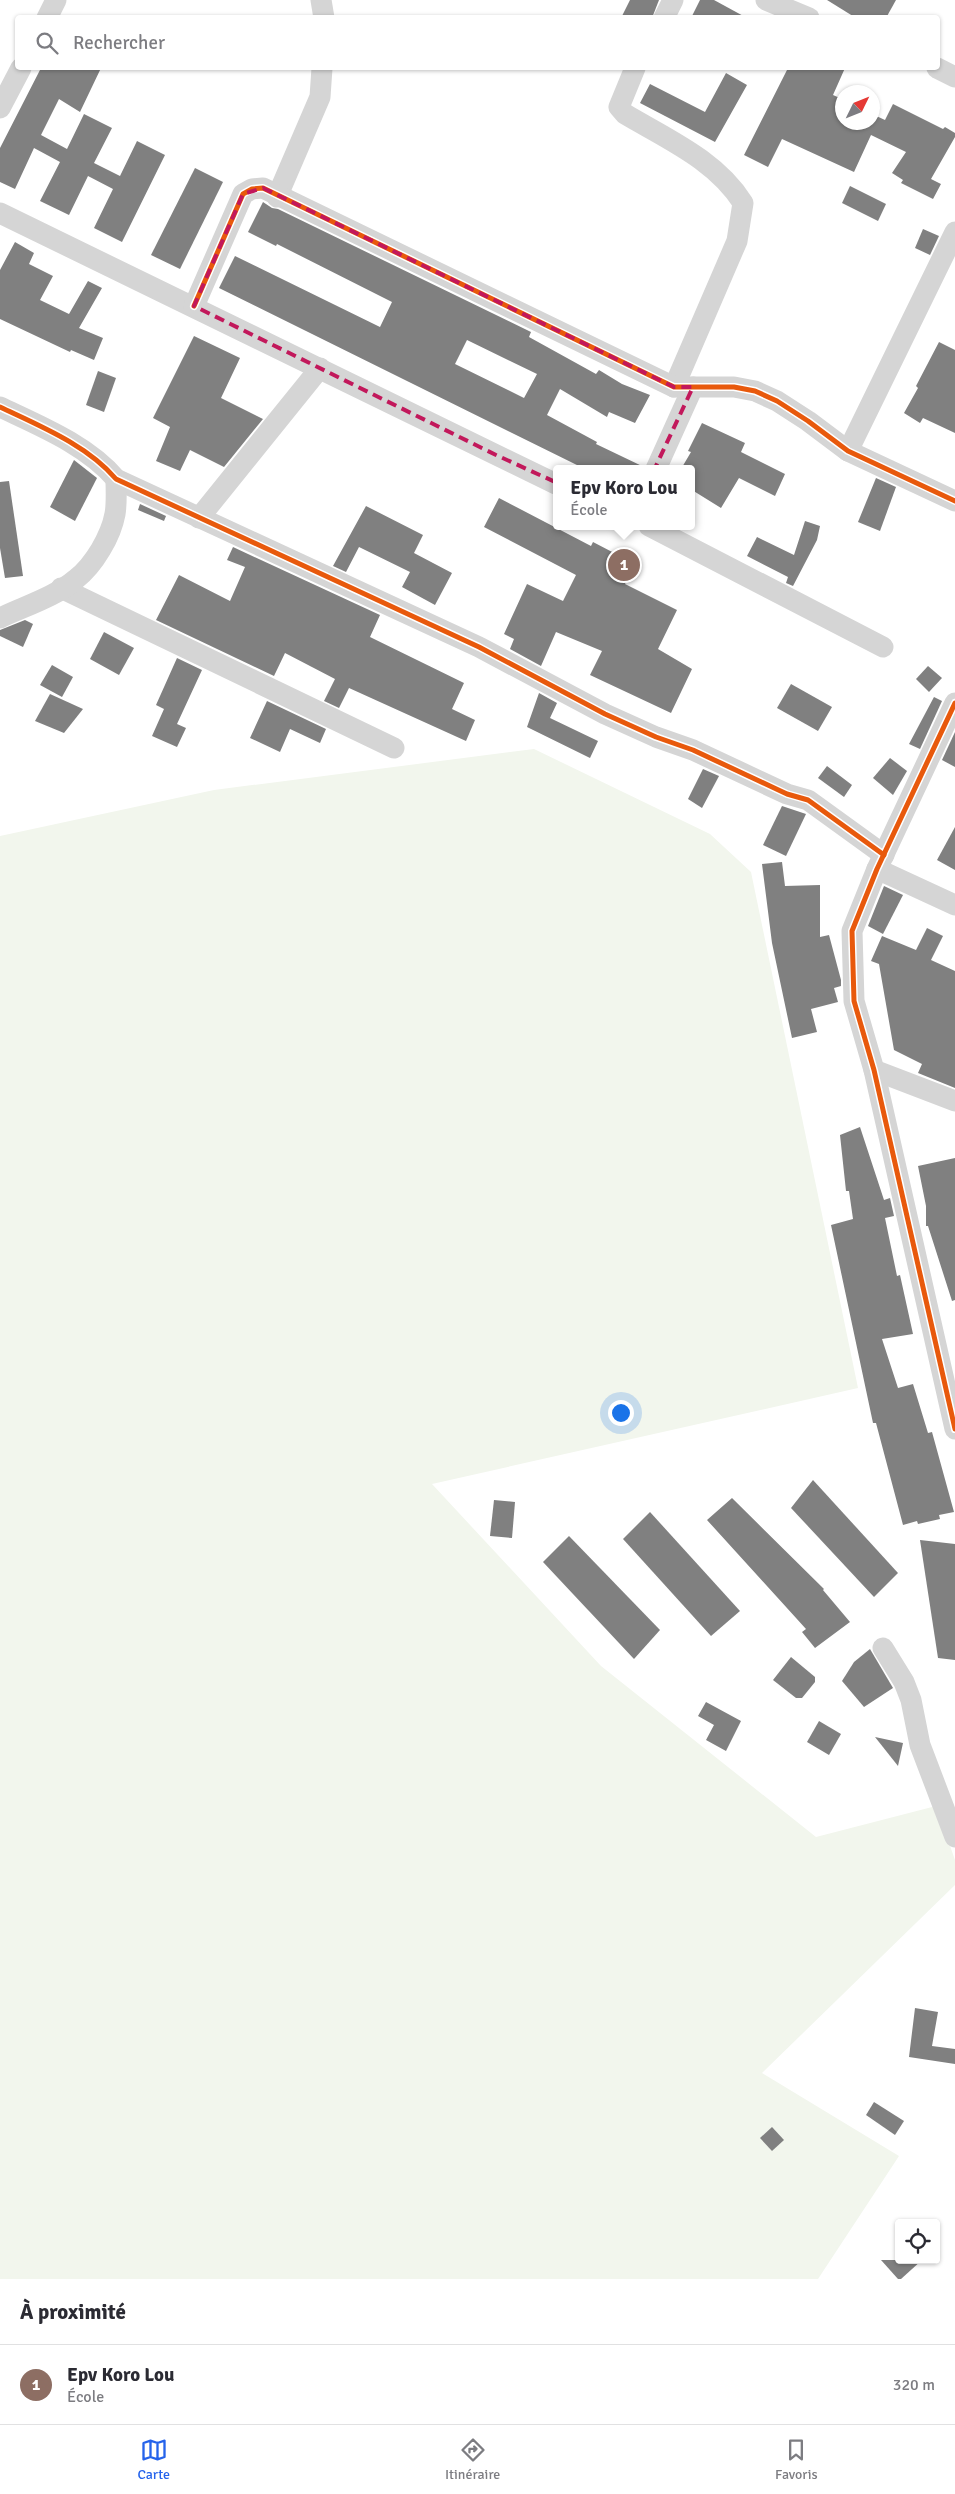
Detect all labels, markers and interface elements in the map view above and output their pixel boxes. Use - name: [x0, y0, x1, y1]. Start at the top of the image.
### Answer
- search box: [15, 15, 940, 70]
- icon: search: [33, 29, 61, 57]
- text: Rechercher: [73, 31, 165, 55]
- north arrow: [835, 85, 880, 130]
- popup: [553, 465, 695, 530]
- text: Epv Koro Lou: [570, 476, 678, 500]
- text: École: [570, 500, 608, 520]
- pin: 1: [608, 546, 640, 584]
- your location: [608, 1400, 634, 1426]
- map controls: [895, 2219, 940, 2264]
- button: locate: [895, 2219, 940, 2264]
- text: À proximité: [20, 2299, 126, 2325]
- text: Epv Koro Lou: [67, 2363, 174, 2387]
- text: 1: [32, 2375, 40, 2395]
- text: 320 m: [893, 2375, 935, 2395]
- text: École: [67, 2387, 104, 2407]
- tab: Carte: [137, 2436, 170, 2483]
- tab: Itinéraire: [445, 2436, 500, 2483]
- tab: Favoris: [775, 2436, 818, 2483]

